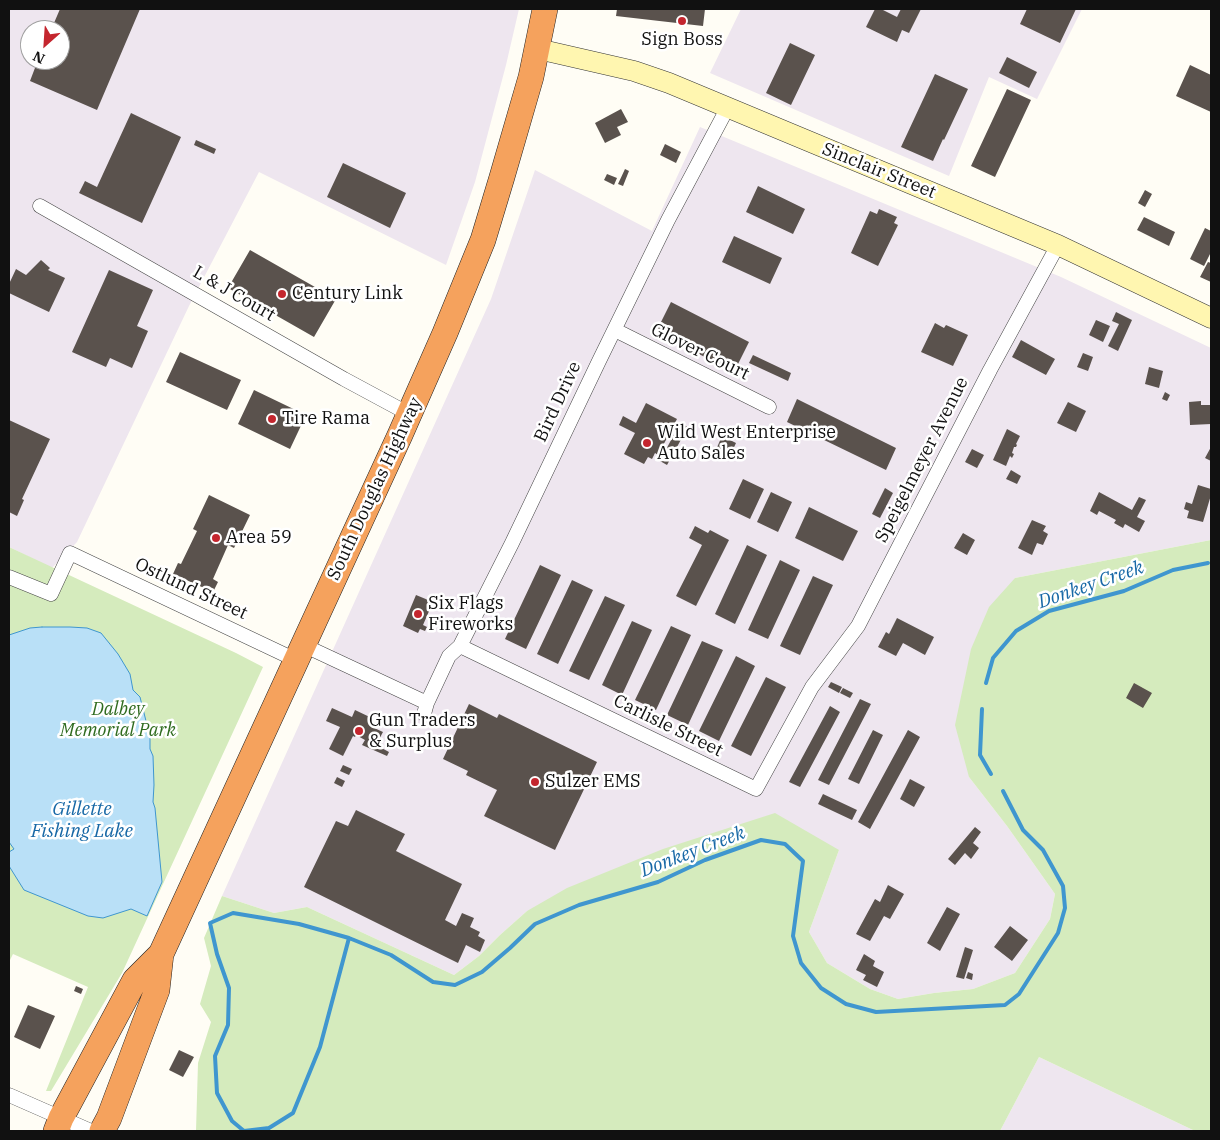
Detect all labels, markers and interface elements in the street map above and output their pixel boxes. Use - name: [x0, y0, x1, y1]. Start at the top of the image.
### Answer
- marker: Sign Boss: [676, 15, 688, 27]
- north arrow: [20, 20, 70, 70]
- place label: Sign Boss: [641, 29, 723, 51]
- text: N: [30, 47, 48, 68]
- street label: Sinclair Street: [819, 138, 939, 204]
- street label: L & J Court: [189, 262, 279, 326]
- place label: Century Link: [292, 283, 403, 305]
- marker: Century Link: [276, 288, 288, 300]
- street label: Glover Court: [647, 319, 753, 385]
- street label: Bird Drive: [530, 358, 586, 446]
- street label: Speigelmeyer Avenue: [871, 374, 973, 546]
- street label: South Douglas Highway: [323, 394, 427, 584]
- place label: Tire Rama: [282, 408, 370, 430]
- marker: Tire Rama: [266, 413, 278, 425]
- place label: Wild West Enterprise Auto Sales: [657, 422, 836, 464]
- marker: Wild West Enterprise Auto Sales: [641, 437, 653, 449]
- place label: Area 59: [226, 527, 292, 549]
- marker: Area 59: [210, 532, 222, 544]
- street label: Ostlund Street: [131, 554, 251, 624]
- water label: Donkey Creek: [1035, 556, 1147, 614]
- place label: Six Flags Fireworks: [428, 593, 513, 636]
- marker: Six Flags Fireworks: [412, 608, 424, 620]
- street label: Carlisle Street: [610, 690, 726, 762]
- park label: Dalbey Memorial Park: [60, 699, 176, 742]
- place label: Gun Traders & Surplus: [369, 710, 475, 752]
- marker: Gun Traders & Surplus: [353, 725, 365, 737]
- place label: Sulzer EMS: [545, 771, 641, 793]
- marker: Sulzer EMS: [529, 776, 541, 788]
- water label: Gillette Fishing Lake: [31, 799, 133, 843]
- water label: Donkey Creek: [637, 822, 749, 882]

